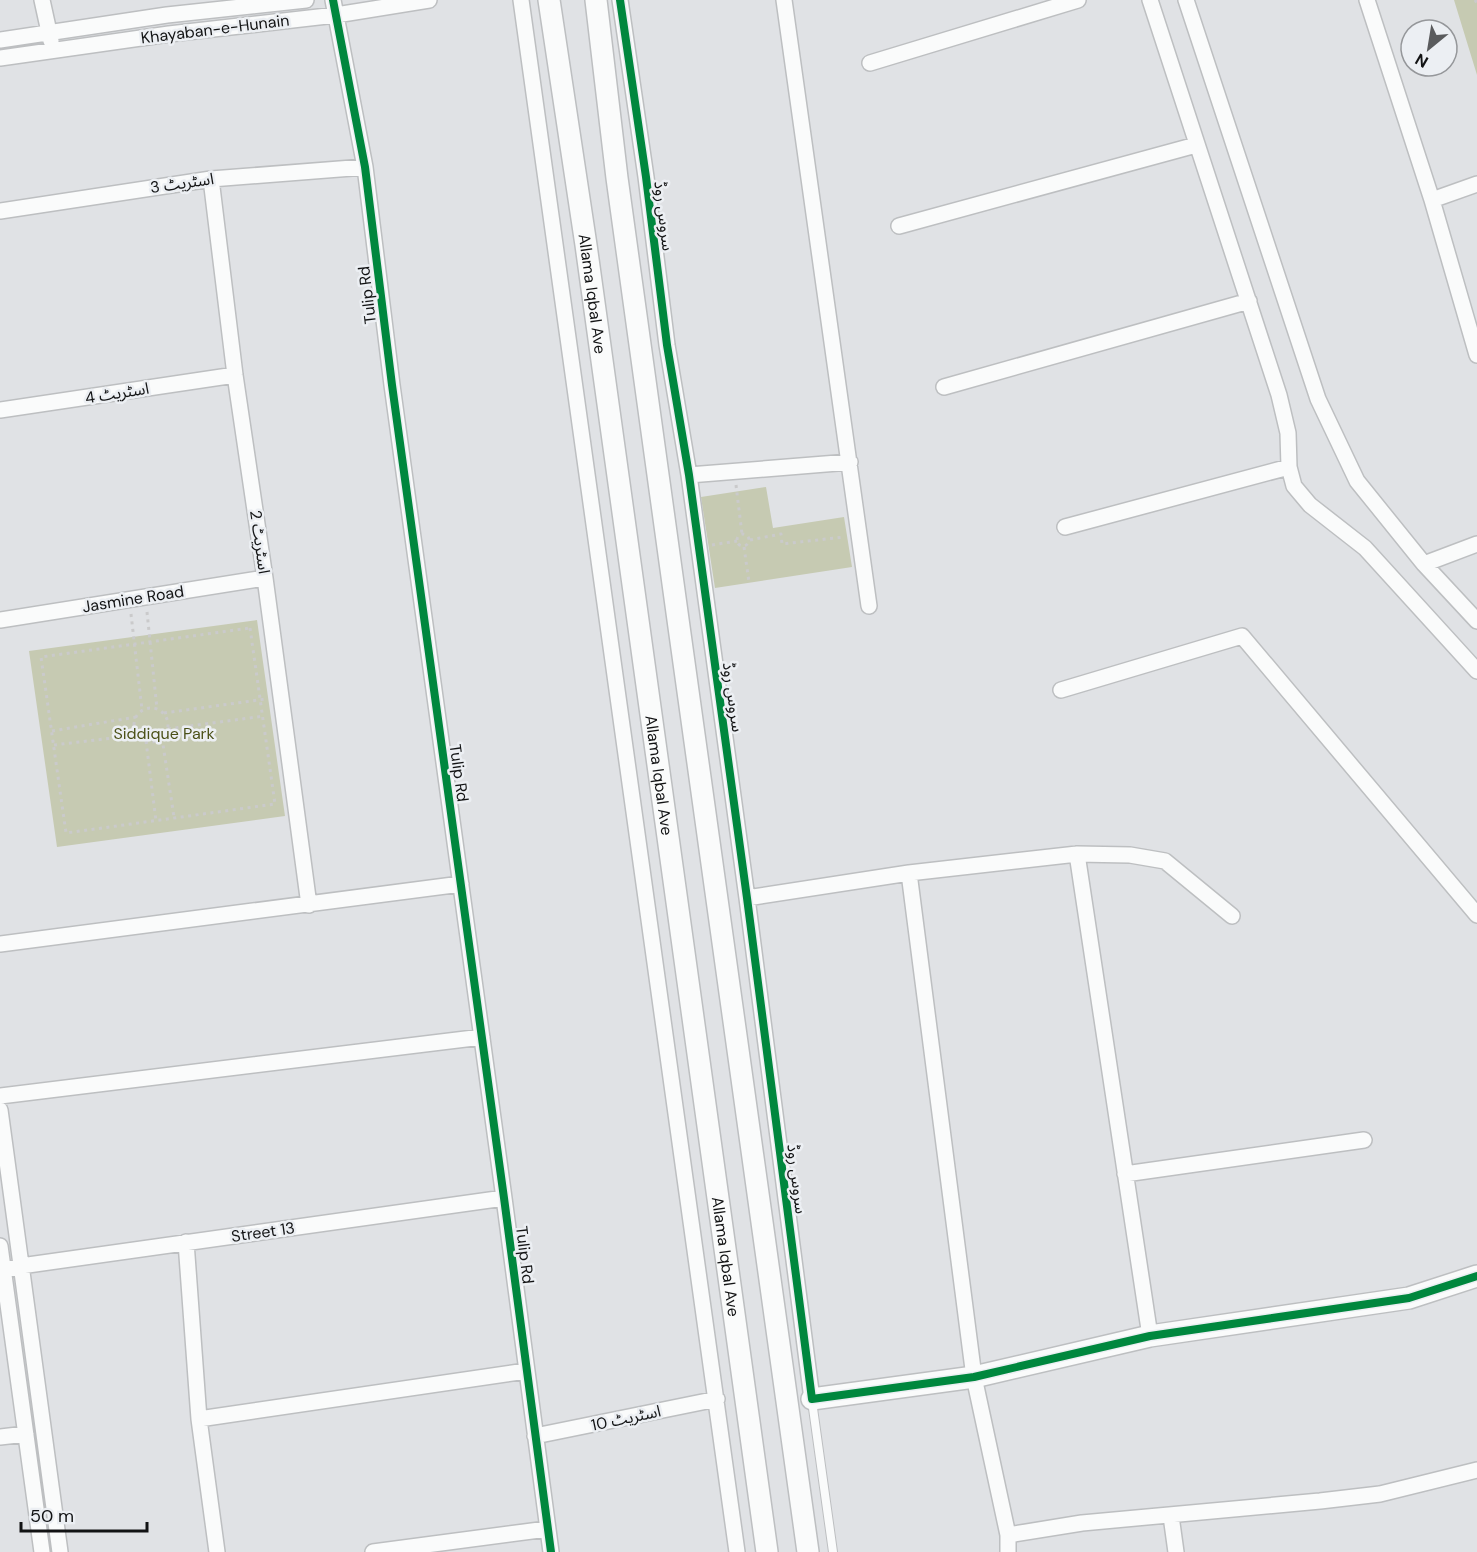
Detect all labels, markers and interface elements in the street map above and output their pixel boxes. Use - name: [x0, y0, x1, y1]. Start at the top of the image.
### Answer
- street label: Khayaban-e-Hunain: [140, 9, 290, 49]
- north arrow: [1399, 18, 1459, 78]
- text: N: [1411, 49, 1432, 73]
- street label: اسٹریٹ 3: [149, 168, 215, 198]
- street label: سروس روڈ: [649, 180, 679, 252]
- street label: Allama Iqbal Ave: [574, 232, 611, 355]
- street label: Tulip Rd: [353, 265, 381, 325]
- street label: اسٹریٹ 4: [84, 378, 150, 408]
- street label: اسٹریٹ 2: [245, 509, 275, 575]
- street label: Jasmine Road: [81, 581, 185, 617]
- street label: سروس روڈ: [718, 661, 748, 733]
- street label: Allama Iqbal Ave: [641, 714, 678, 837]
- park label: Siddique Park: [113, 723, 215, 744]
- street label: Tulip Rd: [445, 743, 473, 803]
- street label: سروس روڈ: [782, 1143, 812, 1215]
- street label: Allama Iqbal Ave: [707, 1195, 745, 1318]
- street label: Street 13: [230, 1217, 296, 1247]
- street label: Tulip Rd: [511, 1225, 539, 1285]
- street label: اسٹریٹ 10: [589, 1400, 663, 1436]
- scale bar: [21, 1495, 147, 1533]
- text: 50 m: [30, 1504, 74, 1528]

